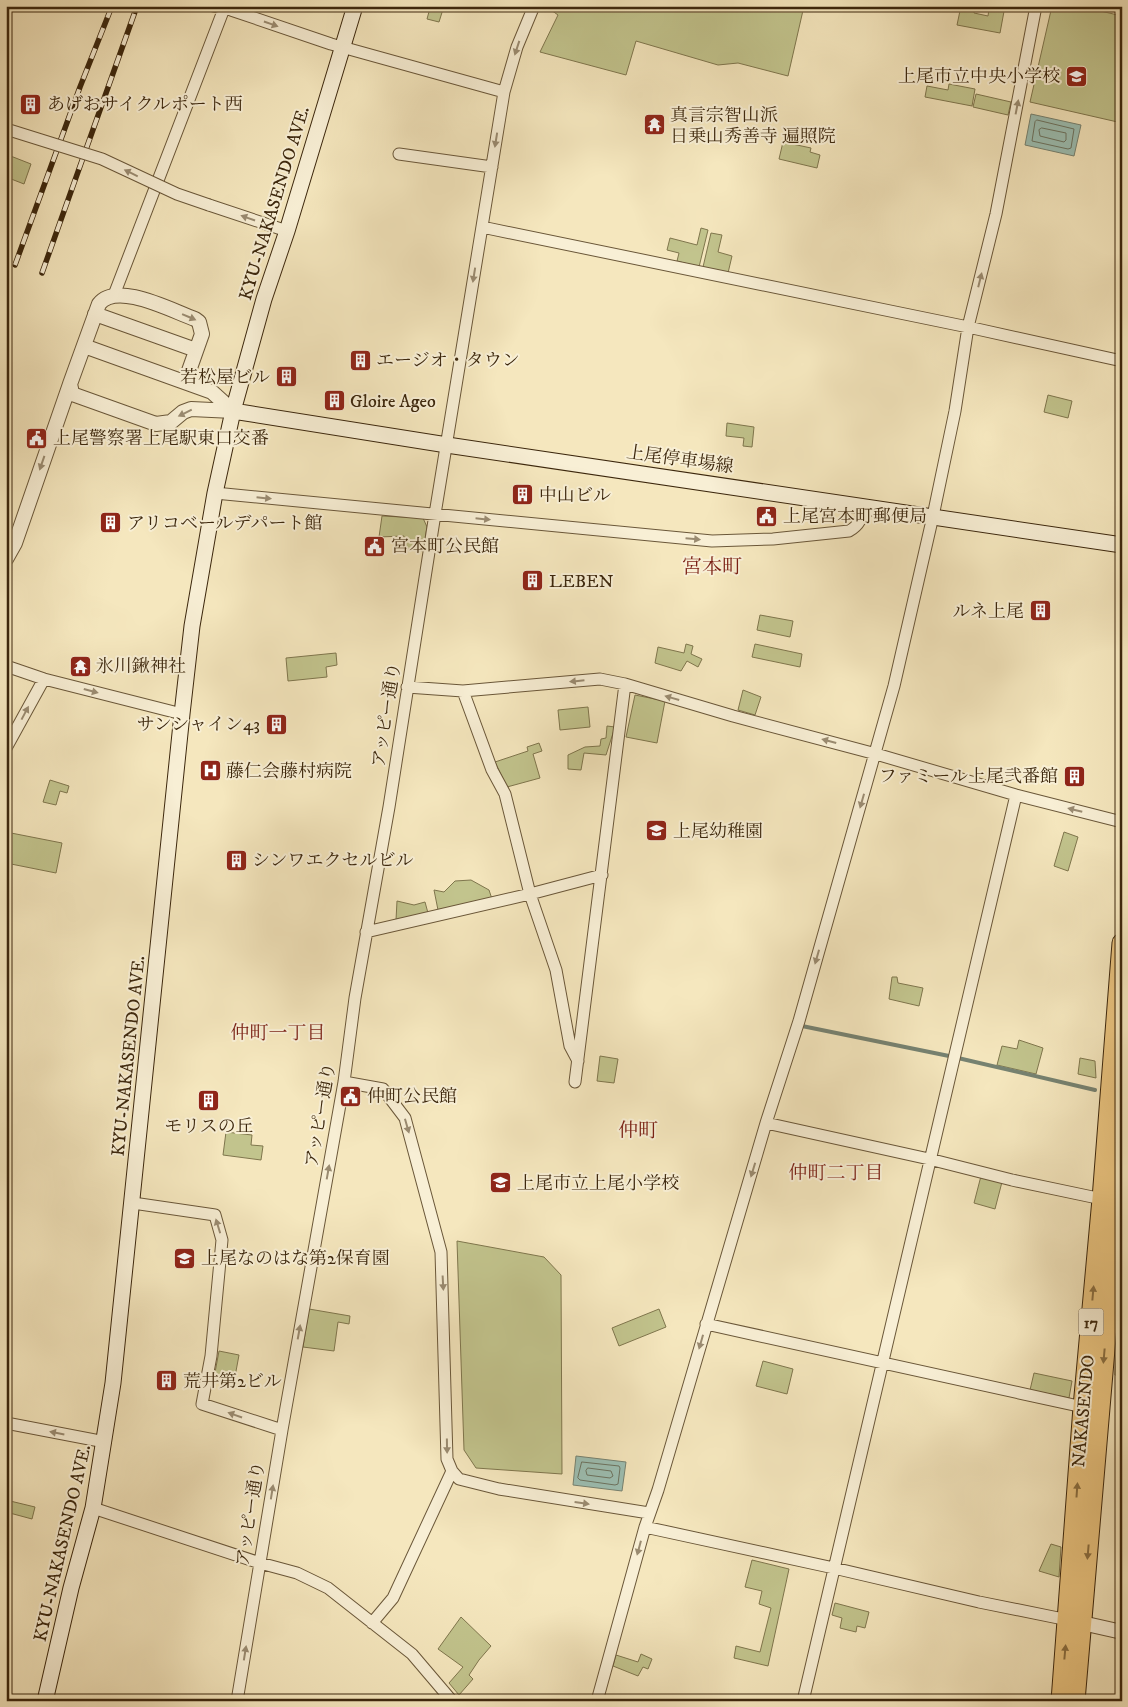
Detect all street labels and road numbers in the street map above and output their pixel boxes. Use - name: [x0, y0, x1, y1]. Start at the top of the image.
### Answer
- street label: KYU-NAKASENDO AVE.: [235, 104, 315, 303]
- street label: 上尾停車場線: [625, 442, 735, 478]
- street label: アッピー通り: [368, 661, 406, 769]
- street label: KYU-NAKASENDO AVE.: [108, 955, 150, 1158]
- street label: アッピー通り: [301, 1061, 341, 1169]
- road number: 17: [1078, 1308, 1104, 1335]
- street label: NAKASENDO: [1068, 1354, 1100, 1468]
- street label: KYU-NAKASENDO AVE.: [30, 1443, 96, 1644]
- street label: アッピー通り: [232, 1460, 270, 1568]

